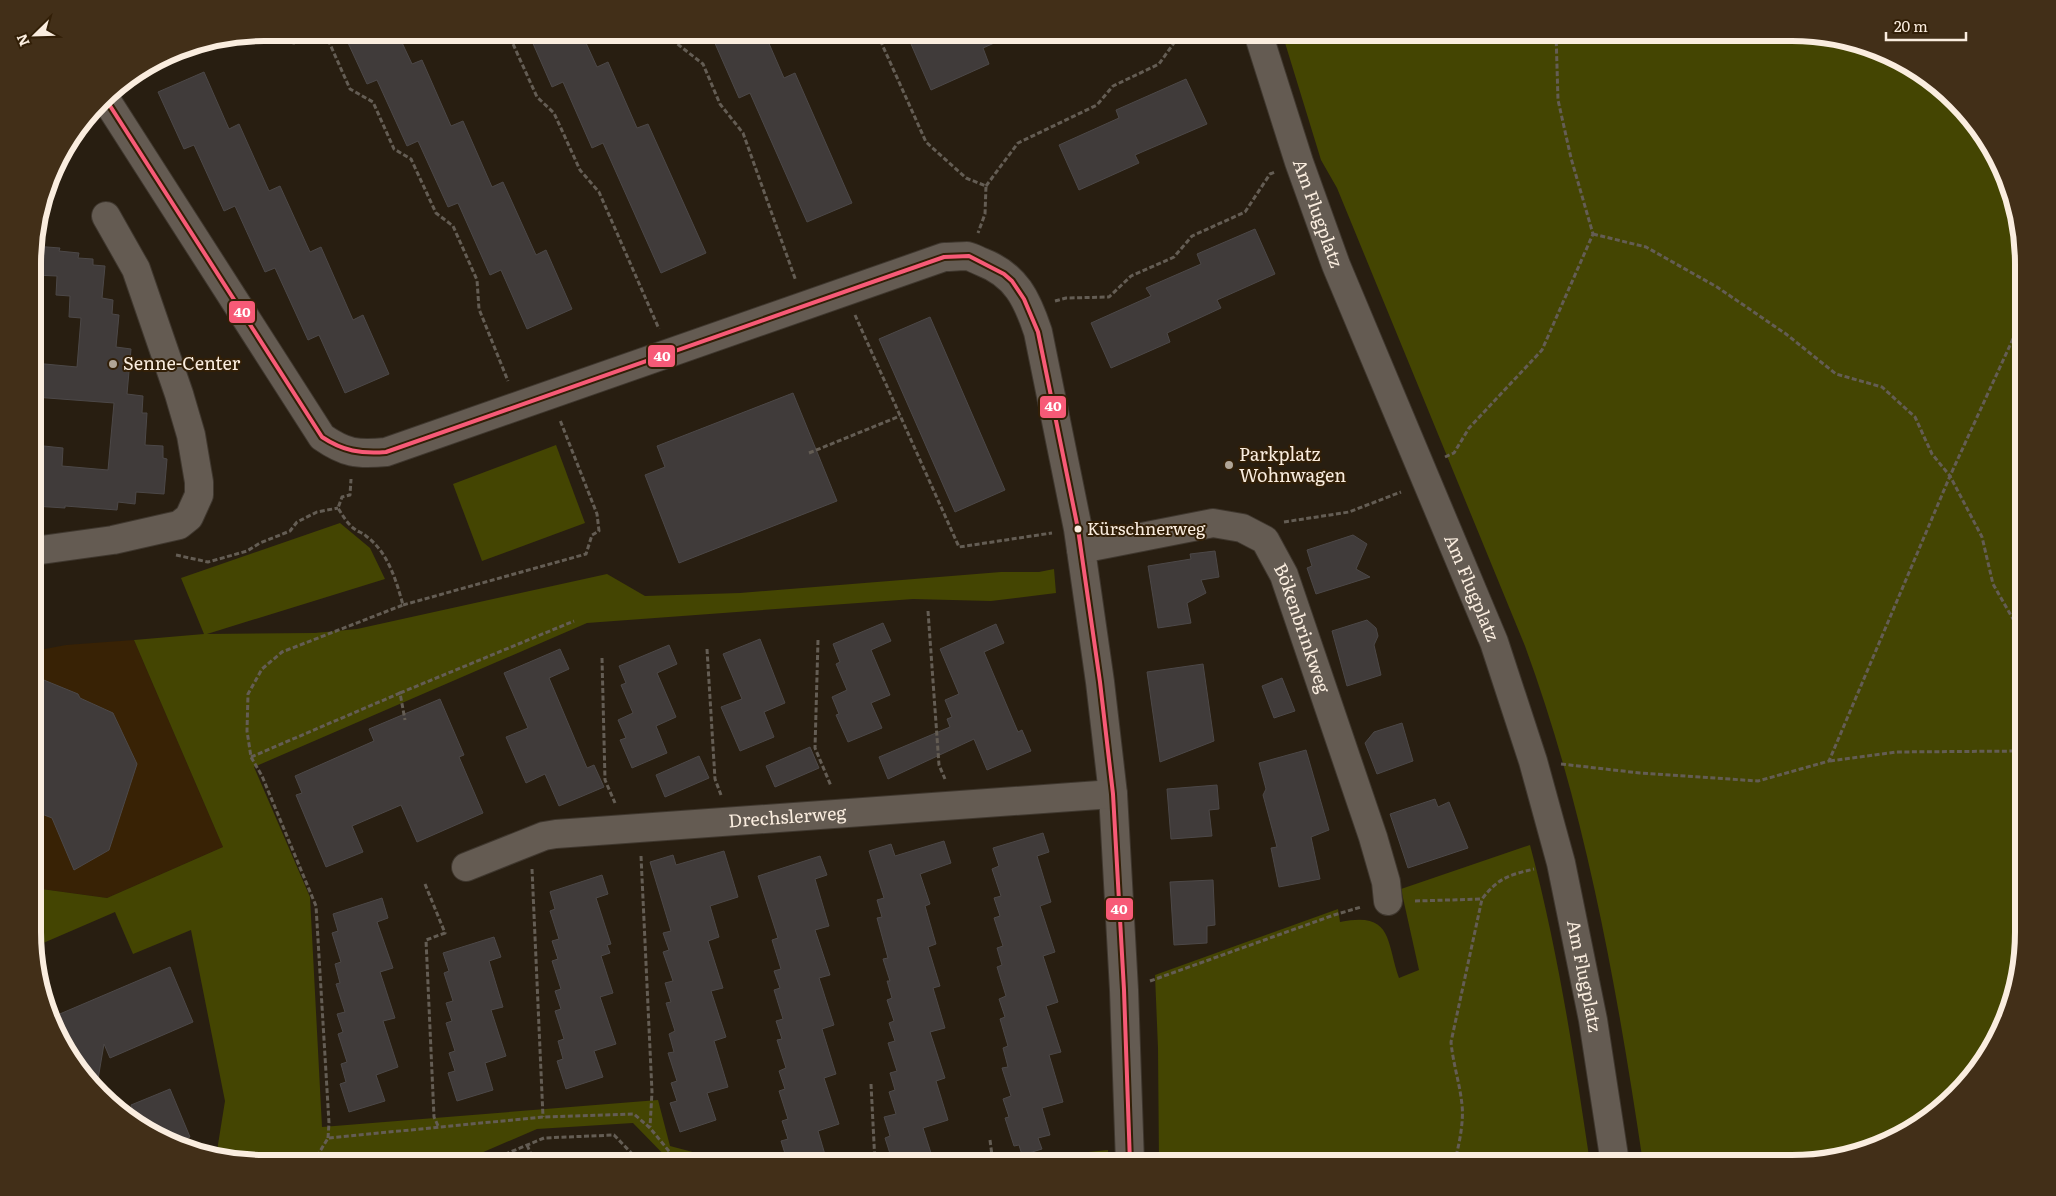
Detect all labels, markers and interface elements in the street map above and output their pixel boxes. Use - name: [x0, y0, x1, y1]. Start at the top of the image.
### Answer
- north arrow: [10, 10, 60, 60]
- scale bar: [1886, 10, 1966, 42]
- text: 20 m: [1894, 14, 1928, 37]
- text: N: [11, 31, 34, 50]
- street label: Am Flugplatz: [1287, 155, 1351, 271]
- line badge: 40: [228, 300, 256, 324]
- text: 40: [233, 301, 251, 321]
- line badge: 40: [647, 344, 676, 368]
- text: 40: [653, 345, 671, 365]
- place label: Senne-Center: [123, 349, 241, 376]
- marker: Senne-Center: [107, 358, 119, 370]
- line badge: 40: [1039, 395, 1067, 419]
- text: 40: [1044, 395, 1062, 415]
- place label: Parkplatz Wohnwagen: [1239, 440, 1346, 488]
- marker: Parkplatz Wohnwagen: [1223, 459, 1235, 471]
- place label: Kürschnerweg: [1087, 515, 1206, 540]
- marker: Kürschnerweg: [1073, 524, 1083, 534]
- street label: Am Flugplatz: [1438, 530, 1507, 645]
- street label: Bökenbrinkweg: [1268, 558, 1338, 697]
- street label: Drechslerweg: [727, 798, 848, 834]
- line badge: 40: [1105, 897, 1134, 921]
- text: 40: [1110, 898, 1128, 918]
- street label: Am Flugplatz: [1561, 917, 1610, 1034]

